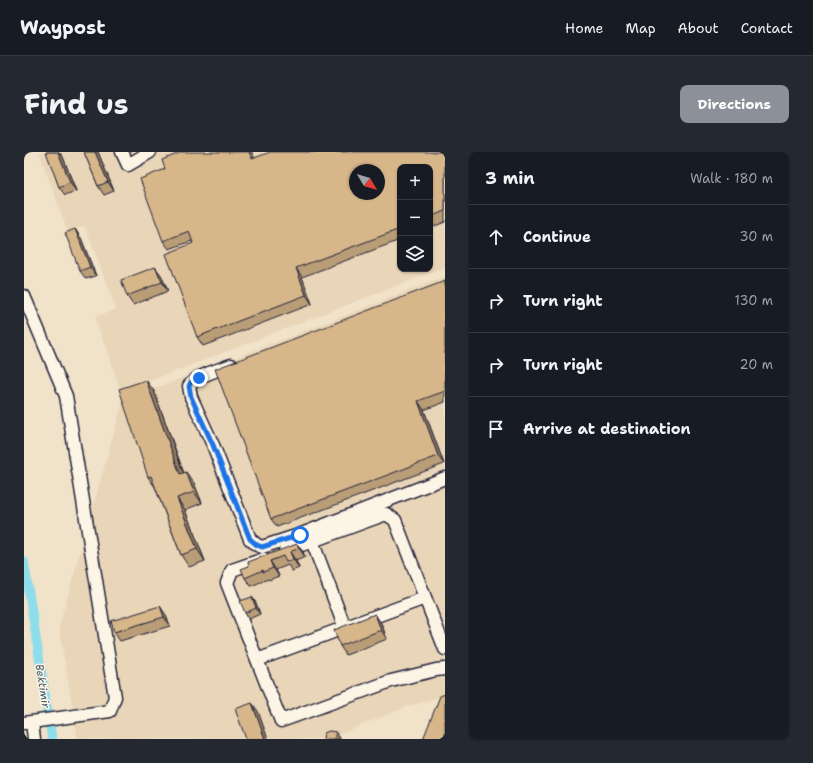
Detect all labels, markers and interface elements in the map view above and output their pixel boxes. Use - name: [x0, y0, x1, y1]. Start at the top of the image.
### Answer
- text: Waypost: [20, 15, 105, 40]
- text: Home: [565, 19, 604, 37]
- text: Map: [626, 19, 656, 37]
- text: About: [678, 19, 719, 37]
- text: Contact: [741, 19, 793, 37]
- text: Find us: [24, 85, 129, 123]
- button: Directions: [680, 85, 789, 123]
- north arrow: [349, 164, 385, 200]
- map controls: [397, 164, 433, 272]
- button: +: [397, 164, 433, 200]
- text: 3 min: [485, 167, 535, 189]
- text: Walk · 180 m: [690, 170, 773, 187]
- button: −: [397, 200, 433, 236]
- icon: ahead: [485, 226, 507, 248]
- text: Continue: [523, 227, 591, 247]
- text: 30 m: [739, 228, 773, 245]
- button: layers: [397, 236, 433, 272]
- icon: right: [485, 290, 507, 312]
- text: Turn right: [523, 291, 603, 311]
- text: 130 m: [735, 292, 773, 309]
- icon: right: [485, 354, 507, 376]
- text: Turn right: [523, 355, 603, 375]
- text: 20 m: [740, 356, 773, 373]
- route end: [190, 369, 208, 387]
- icon: arrive: [485, 418, 507, 440]
- text: Arrive at destination: [523, 419, 691, 439]
- route start: [291, 526, 309, 544]
- water label: Bektimir: [32, 663, 54, 710]

